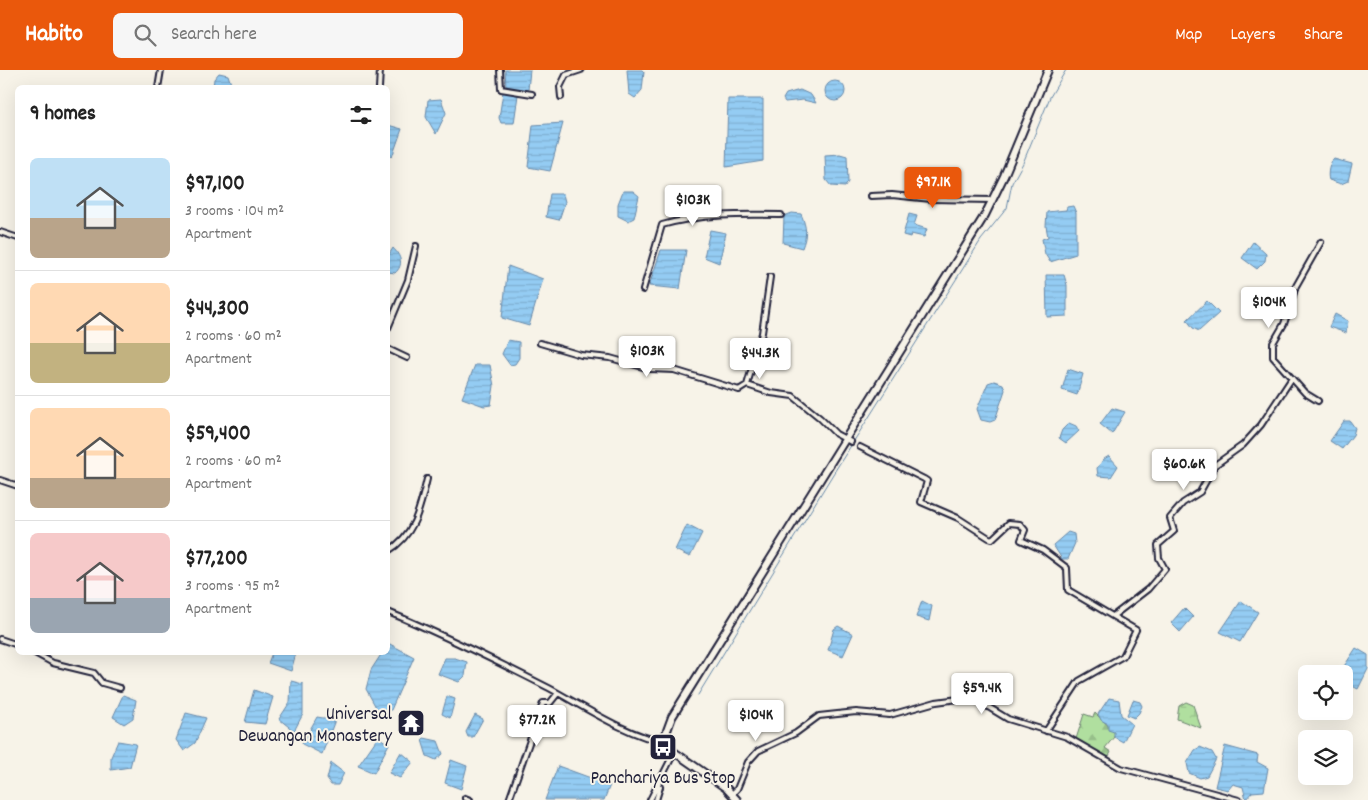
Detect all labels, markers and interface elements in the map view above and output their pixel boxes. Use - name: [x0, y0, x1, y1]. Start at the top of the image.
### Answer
- search box: [113, 13, 463, 58]
- text: Habito: [25, 18, 83, 52]
- icon: search: [131, 21, 159, 49]
- text: Search here: [171, 22, 257, 49]
- text: Map: [1175, 23, 1202, 48]
- text: Layers: [1230, 23, 1276, 48]
- text: Share: [1304, 23, 1343, 48]
- text: 9 homes: [30, 100, 96, 130]
- icon: filters: [347, 101, 375, 129]
- pin: $97.1K: [892, 166, 974, 209]
- text: $97,100: [185, 170, 245, 200]
- text: $97.1K: [915, 171, 951, 194]
- icon: home: [70, 178, 130, 238]
- pin: $103K: [658, 184, 728, 227]
- text: $103K: [676, 189, 710, 212]
- text: 3 rooms · 104 m²: [185, 200, 284, 223]
- text: Apartment: [185, 223, 252, 246]
- pin: $104K: [1234, 286, 1304, 329]
- text: $104K: [1252, 291, 1286, 314]
- text: $44,300: [185, 295, 249, 325]
- icon: home: [70, 303, 130, 363]
- text: 2 rooms · 60 m²: [185, 325, 282, 348]
- pin: $103K: [612, 336, 682, 378]
- pin: $44.3K: [719, 338, 801, 380]
- text: $103K: [630, 340, 664, 363]
- text: $44.3K: [741, 342, 779, 365]
- text: Apartment: [185, 348, 252, 371]
- text: $59,400: [185, 420, 251, 450]
- icon: home: [70, 428, 130, 488]
- pin: $60.6K: [1143, 448, 1225, 491]
- text: 2 rooms · 60 m²: [185, 450, 282, 473]
- text: $60.6K: [1163, 453, 1205, 476]
- text: Apartment: [185, 473, 252, 496]
- text: $77,200: [185, 545, 248, 575]
- icon: home: [70, 553, 130, 613]
- text: 3 rooms · 95 m²: [185, 575, 280, 598]
- text: Apartment: [185, 598, 252, 621]
- map controls: [1298, 665, 1353, 785]
- button: locate: [1298, 665, 1353, 720]
- pin: $59.4K: [941, 672, 1023, 715]
- text: $59.4K: [962, 677, 1002, 700]
- pin: $104K: [721, 700, 791, 742]
- place label: Universal Dewangan Monastery: [238, 702, 392, 751]
- pin: $77.2K: [496, 704, 578, 747]
- text: $104K: [739, 704, 773, 727]
- temple icon: Universal Dewangan Monastery: [396, 708, 426, 738]
- text: $77.2K: [518, 709, 556, 732]
- button: layers: [1298, 730, 1353, 785]
- bus stop icon: Panchariya Bus Stop: [648, 732, 678, 762]
- place label: Panchariya Bus Stop: [590, 766, 736, 793]

